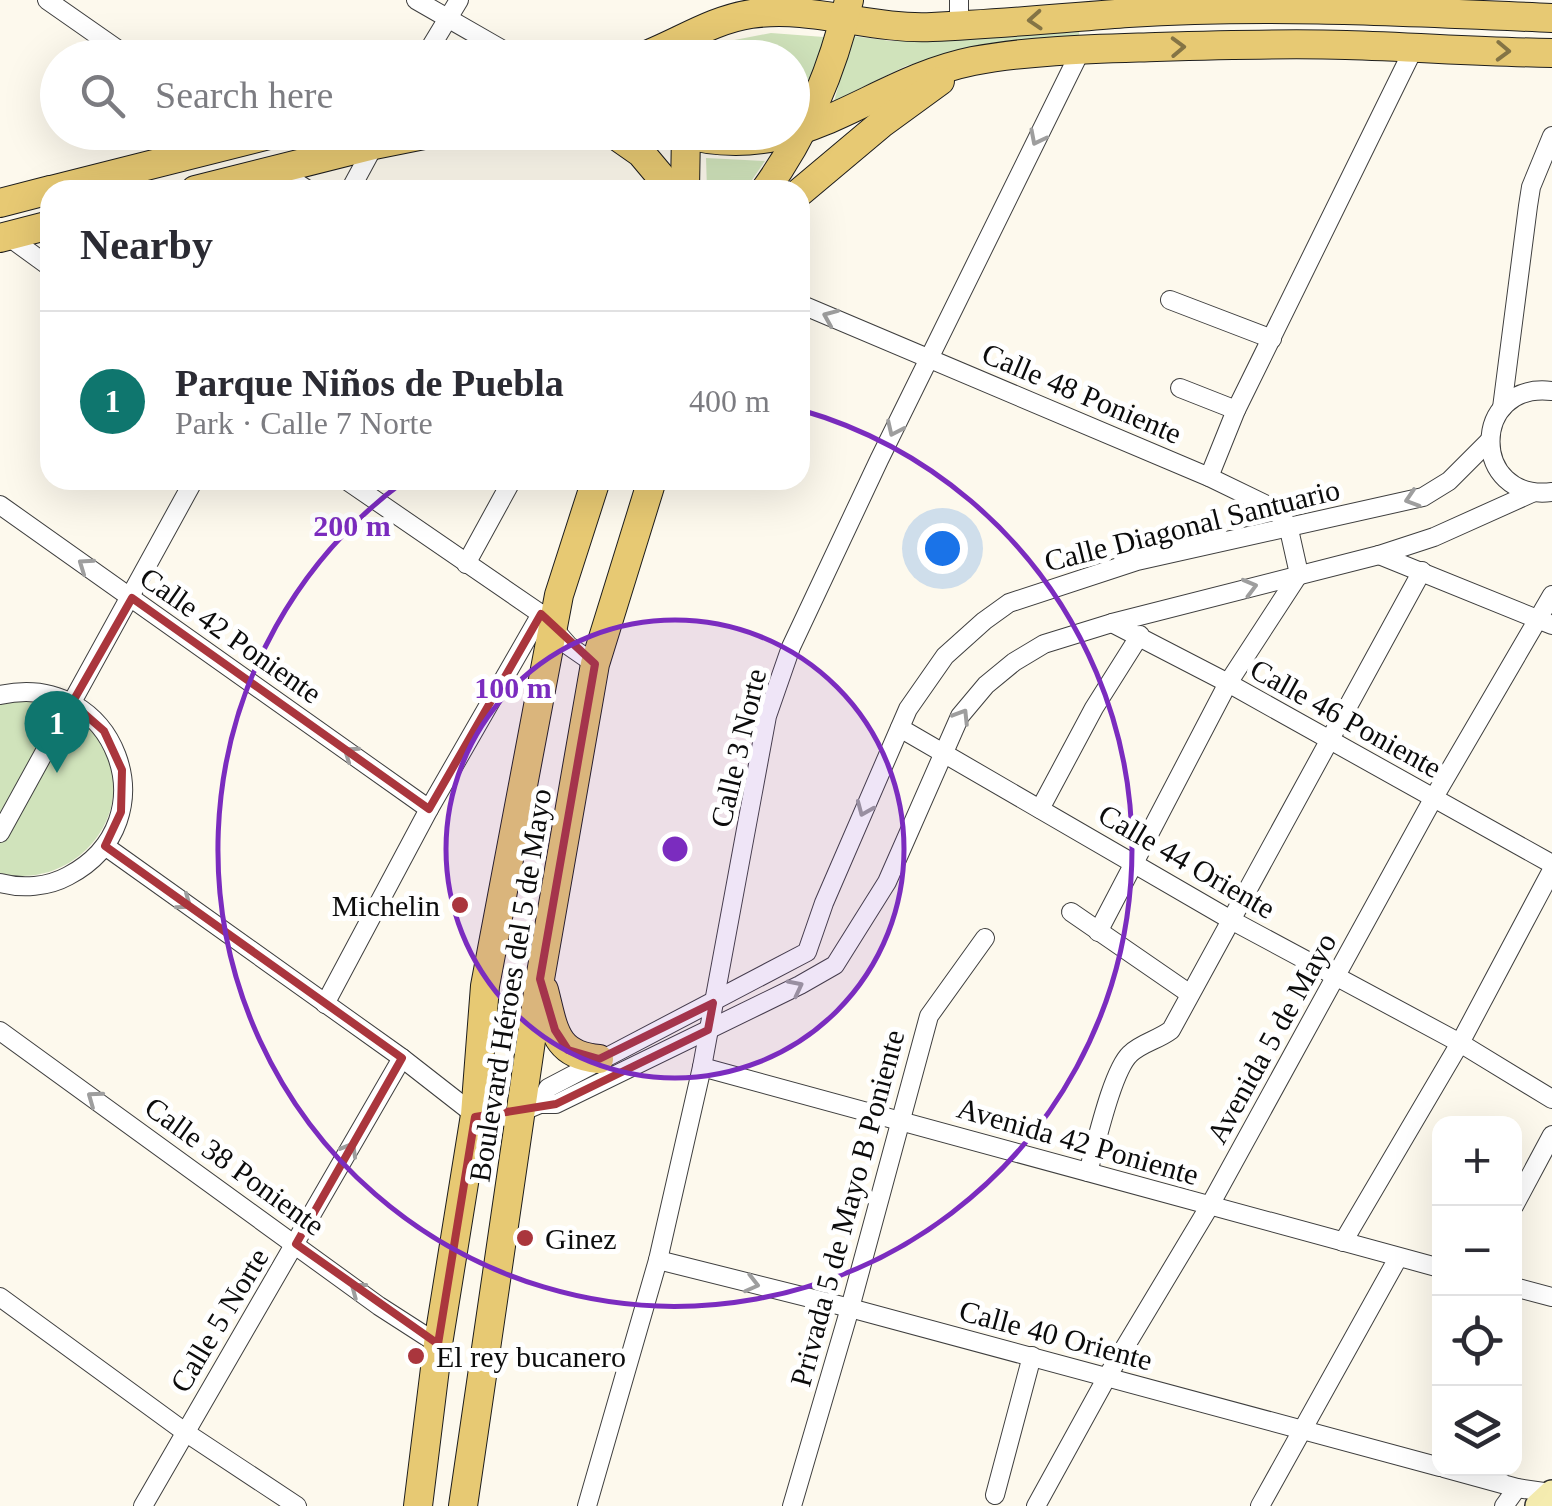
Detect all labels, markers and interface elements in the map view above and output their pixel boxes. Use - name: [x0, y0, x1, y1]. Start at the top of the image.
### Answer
- one-way arrow: [1027, 9, 1043, 30]
- one-way arrow: [1171, 36, 1187, 57]
- search box: [40, 40, 810, 150]
- one-way arrow: [1496, 41, 1512, 62]
- icon: search: [75, 68, 130, 123]
- text: Search here: [155, 74, 333, 116]
- one-way arrow: [1030, 127, 1050, 145]
- text: Nearby: [80, 222, 213, 268]
- one-way arrow: [822, 309, 840, 329]
- street label: Calle 48 Poniente: [977, 336, 1187, 450]
- text: Parque Niños de Puebla: [175, 362, 564, 404]
- text: 1: [105, 383, 121, 419]
- text: 400 m: [689, 383, 770, 419]
- text: Park · Calle 7 Norte: [175, 405, 433, 441]
- one-way arrow: [886, 419, 906, 437]
- street label: Calle Diagonal Santuario: [1041, 472, 1343, 578]
- one-way arrow: [1405, 487, 1422, 507]
- text: 200 m: [313, 509, 391, 542]
- your location: [917, 523, 968, 574]
- one-way arrow: [77, 559, 96, 577]
- street label: Calle 42 Poniente: [134, 560, 328, 710]
- one-way arrow: [1241, 578, 1258, 599]
- street label: Calle 46 Poniente: [1245, 652, 1447, 784]
- street label: Calle 3 Norte: [704, 666, 772, 830]
- text: 100 m: [474, 671, 552, 704]
- pin: 1: [24, 690, 90, 773]
- one-way arrow: [950, 709, 969, 727]
- one-way arrow: [342, 747, 361, 765]
- street label: Boulevard Héroes del 5 de Mayo: [463, 786, 557, 1184]
- street label: Calle 44 Oriente: [1093, 797, 1281, 925]
- one-way arrow: [856, 799, 876, 817]
- centre of rings: [657, 831, 693, 867]
- place label: Michelin: [332, 889, 440, 922]
- one-way arrow: [173, 891, 192, 909]
- marker: Michelin: [449, 894, 471, 916]
- street label: Avenida 5 de Mayo: [1200, 927, 1342, 1149]
- one-way arrow: [785, 980, 803, 999]
- street label: Privada 5 de Mayo B Poniente: [784, 1026, 910, 1390]
- street label: Calle 38 Poniente: [139, 1090, 331, 1242]
- street label: Avenida 42 Poniente: [954, 1091, 1202, 1191]
- one-way arrow: [87, 1092, 105, 1110]
- map controls: [1432, 1116, 1522, 1476]
- button: +: [1432, 1116, 1522, 1206]
- one-way arrow: [338, 1142, 357, 1160]
- button: −: [1432, 1206, 1522, 1296]
- place label: Ginez: [545, 1222, 617, 1255]
- marker: Ginez: [514, 1227, 536, 1249]
- street label: Calle 5 Norte: [163, 1242, 275, 1398]
- one-way arrow: [743, 1272, 760, 1293]
- one-way arrow: [350, 1284, 368, 1301]
- street label: Calle 40 Oriente: [956, 1293, 1156, 1377]
- button: locate: [1432, 1296, 1522, 1386]
- place label: El rey bucanero: [436, 1340, 626, 1373]
- marker: El rey bucanero: [405, 1345, 427, 1367]
- button: layers: [1432, 1386, 1522, 1476]

